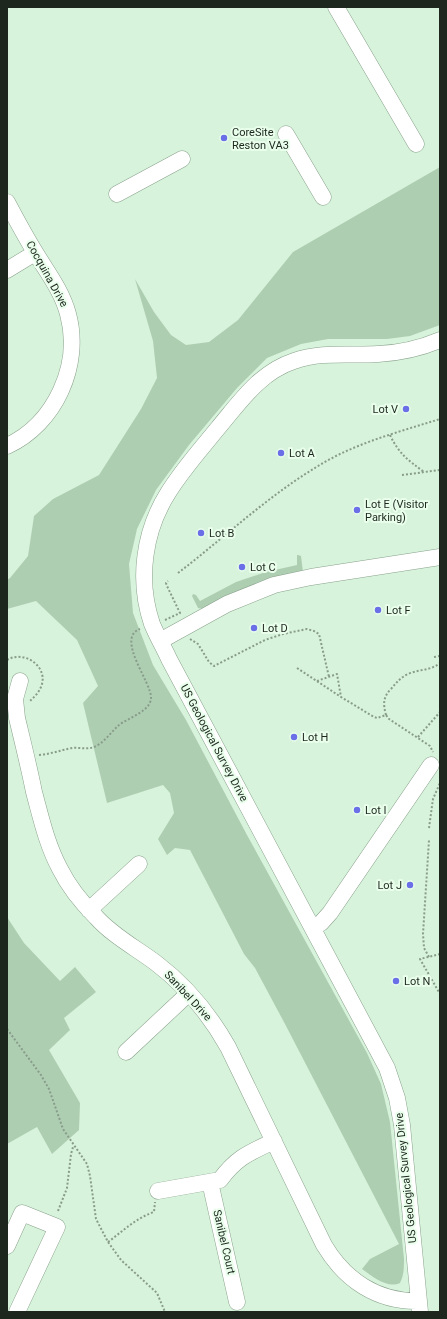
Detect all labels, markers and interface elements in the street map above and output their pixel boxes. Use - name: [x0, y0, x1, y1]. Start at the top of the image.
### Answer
- place label: CoreSite Reston VA3: [232, 126, 289, 152]
- marker: CoreSite Reston VA3: [219, 133, 229, 143]
- street label: Cocquina Drive: [23, 239, 71, 310]
- place label: Lot V: [372, 403, 398, 416]
- marker: Lot V: [401, 404, 411, 414]
- place label: Lot A: [289, 447, 316, 460]
- marker: Lot A: [276, 448, 286, 458]
- place label: Lot E (Visitor Parking): [365, 498, 428, 524]
- marker: Lot E (Visitor Parking): [352, 505, 362, 515]
- place label: Lot B: [209, 527, 235, 540]
- marker: Lot B: [196, 528, 206, 538]
- place label: Lot C: [250, 561, 276, 574]
- marker: Lot C: [237, 562, 247, 572]
- place label: Lot F: [386, 604, 411, 617]
- marker: Lot F: [373, 605, 383, 615]
- place label: Lot D: [262, 622, 288, 635]
- marker: Lot D: [249, 623, 259, 633]
- street label: US Geological Survey Drive: [178, 682, 251, 804]
- place label: Lot H: [302, 731, 328, 744]
- marker: Lot H: [289, 732, 299, 742]
- place label: Lot I: [365, 804, 387, 817]
- marker: Lot I: [352, 805, 362, 815]
- place label: Lot J: [377, 879, 402, 892]
- marker: Lot J: [405, 880, 415, 890]
- street label: Sanibel Drive: [162, 968, 214, 1024]
- place label: Lot N: [404, 975, 430, 988]
- marker: Lot N: [391, 976, 401, 986]
- street label: US Geological Survey Drive: [393, 1112, 419, 1244]
- street label: Sanibel Court: [210, 1208, 238, 1276]

